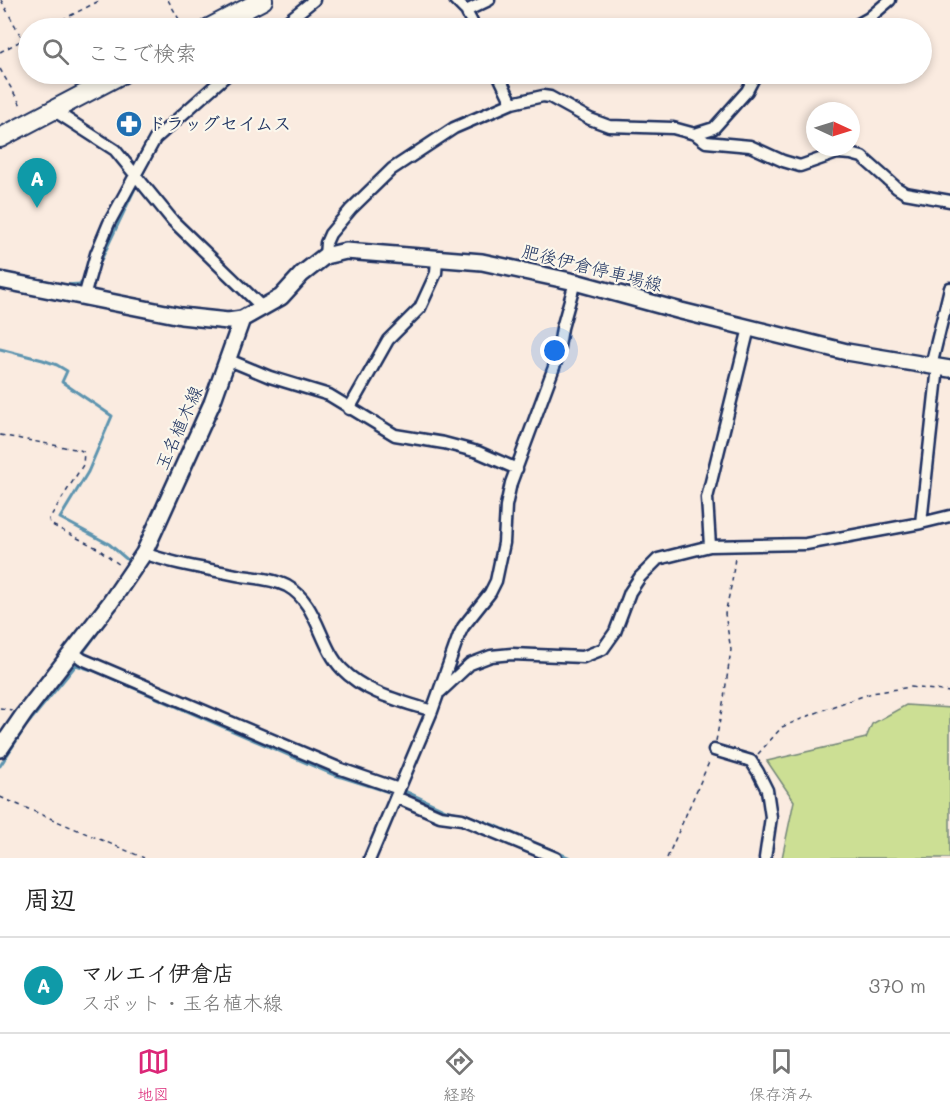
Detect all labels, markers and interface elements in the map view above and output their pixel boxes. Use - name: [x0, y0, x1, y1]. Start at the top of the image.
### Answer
- search box: [18, 18, 932, 84]
- icon: search: [39, 35, 72, 68]
- text: ここで検索: [87, 38, 197, 67]
- north arrow: [806, 102, 860, 156]
- pharmacy icon: ドラッグセイムス: [114, 109, 144, 139]
- place label: ドラッグセイムス: [148, 111, 291, 135]
- pin: A: [18, 158, 57, 208]
- street label: 肥後伊倉停車場線: [519, 238, 665, 296]
- your location: [540, 336, 569, 365]
- street label: 玉名植木線: [149, 382, 207, 474]
- text: 周辺: [24, 882, 76, 916]
- text: マルエイ伊倉店: [81, 958, 235, 987]
- text: A: [37, 972, 50, 998]
- text: 370 m: [868, 972, 926, 998]
- text: スポット · 玉名植木線: [81, 989, 283, 1015]
- tab: 地図: [137, 1045, 170, 1105]
- tab: 経路: [443, 1045, 476, 1105]
- tab: 保存済み: [749, 1045, 813, 1105]

